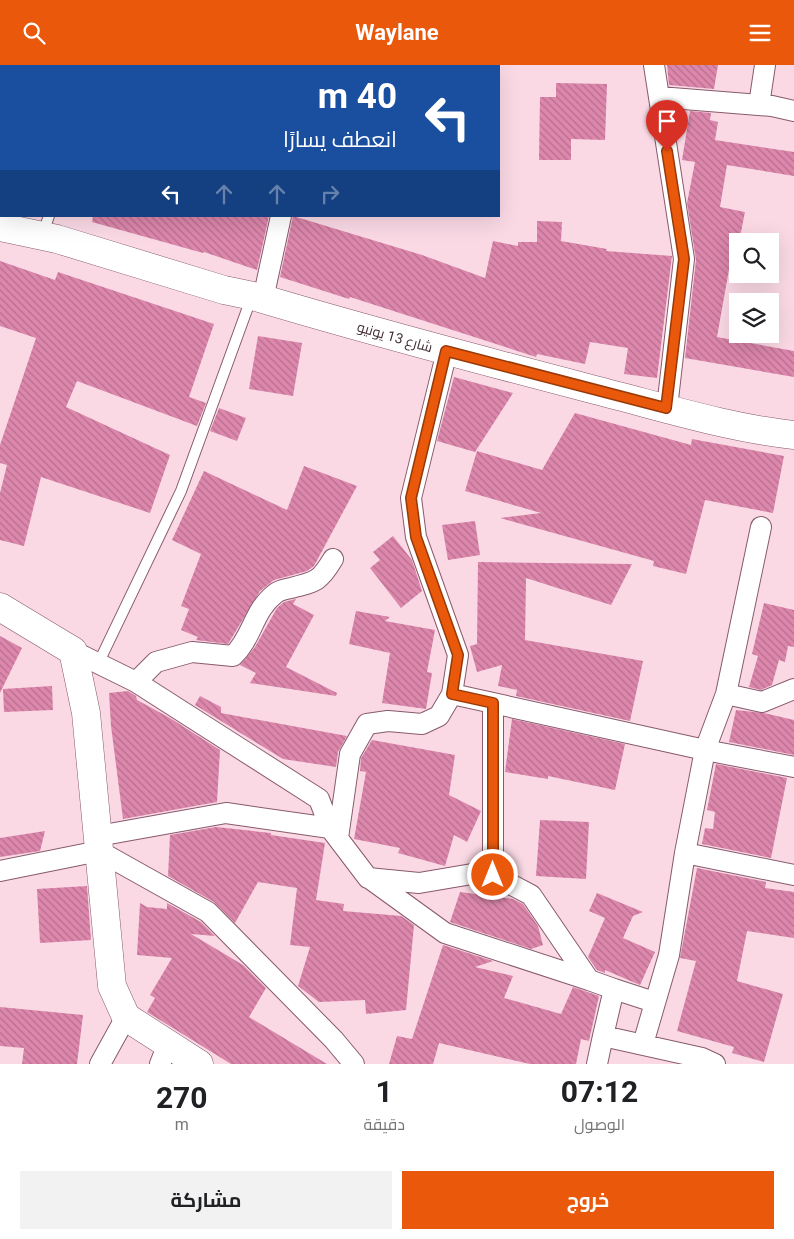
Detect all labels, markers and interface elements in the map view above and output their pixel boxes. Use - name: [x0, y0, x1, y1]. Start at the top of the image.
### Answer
- icon: search: [20, 19, 48, 47]
- icon: menu: [746, 19, 774, 47]
- text: Waylane: [355, 20, 439, 45]
- text: 40 m: [318, 76, 397, 117]
- icon: left: [415, 85, 480, 150]
- pin: [646, 100, 688, 151]
- icon: arrive: [653, 107, 681, 135]
- text: انعطف يسارًا: [283, 127, 397, 152]
- icon: left: [157, 180, 185, 208]
- icon: ahead: [210, 180, 238, 208]
- icon: ahead: [263, 180, 291, 208]
- icon: right: [316, 180, 344, 208]
- map controls: [729, 233, 779, 343]
- button: search: [729, 233, 779, 283]
- button: layers: [729, 293, 779, 343]
- street label: شارع 13 يونيو: [355, 319, 434, 356]
- position arrow: [466, 848, 518, 900]
- text: 1: [376, 1074, 393, 1109]
- text: 07:12: [561, 1074, 638, 1109]
- text: 270: [156, 1080, 208, 1115]
- text: m: [175, 1115, 189, 1134]
- text: دقيقة: [363, 1115, 405, 1134]
- text: الوصول: [574, 1115, 625, 1134]
- button: مشاركة: [20, 1171, 392, 1229]
- button: خروج: [402, 1171, 774, 1229]

